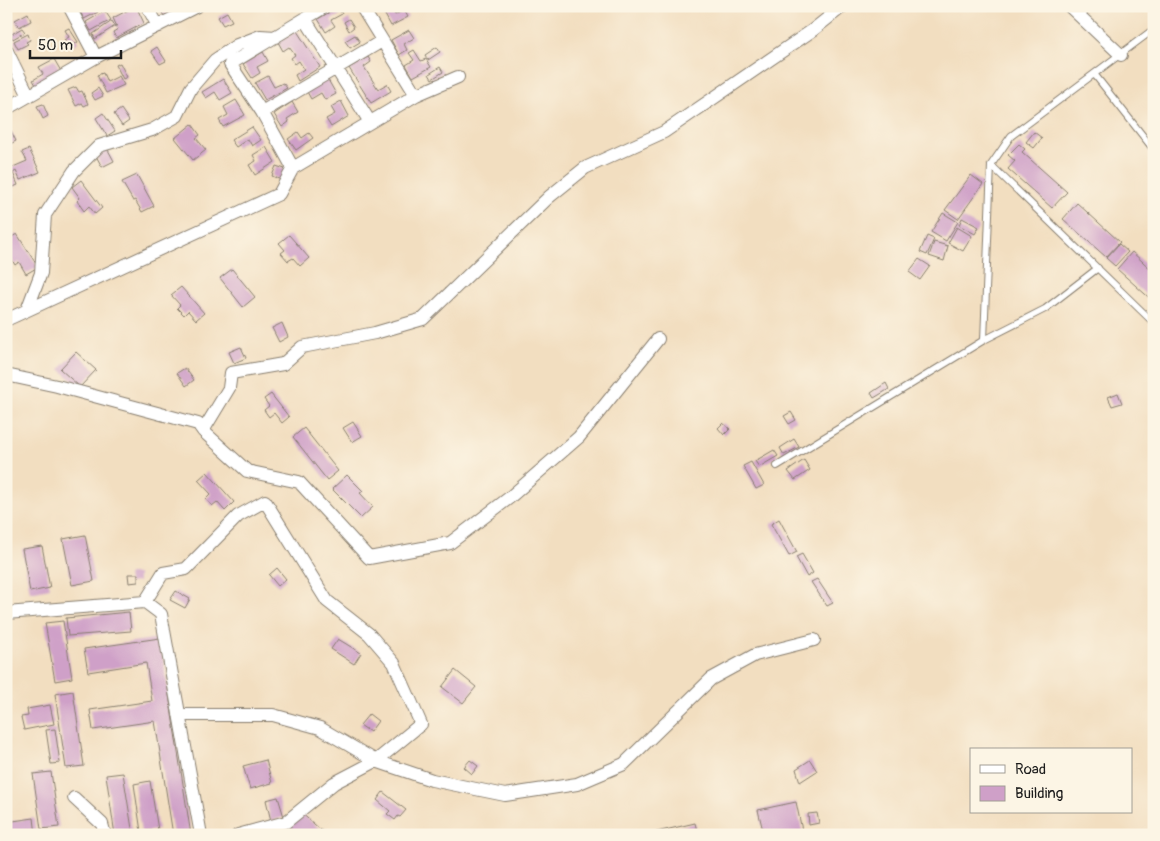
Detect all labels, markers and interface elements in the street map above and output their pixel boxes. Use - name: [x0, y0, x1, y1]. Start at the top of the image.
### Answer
- scale bar: [30, 28, 121, 60]
- text: 50 m: [38, 36, 73, 55]
- legend: [970, 748, 1132, 814]
- text: Road: [1015, 760, 1046, 779]
- text: Building: [1015, 784, 1063, 803]

